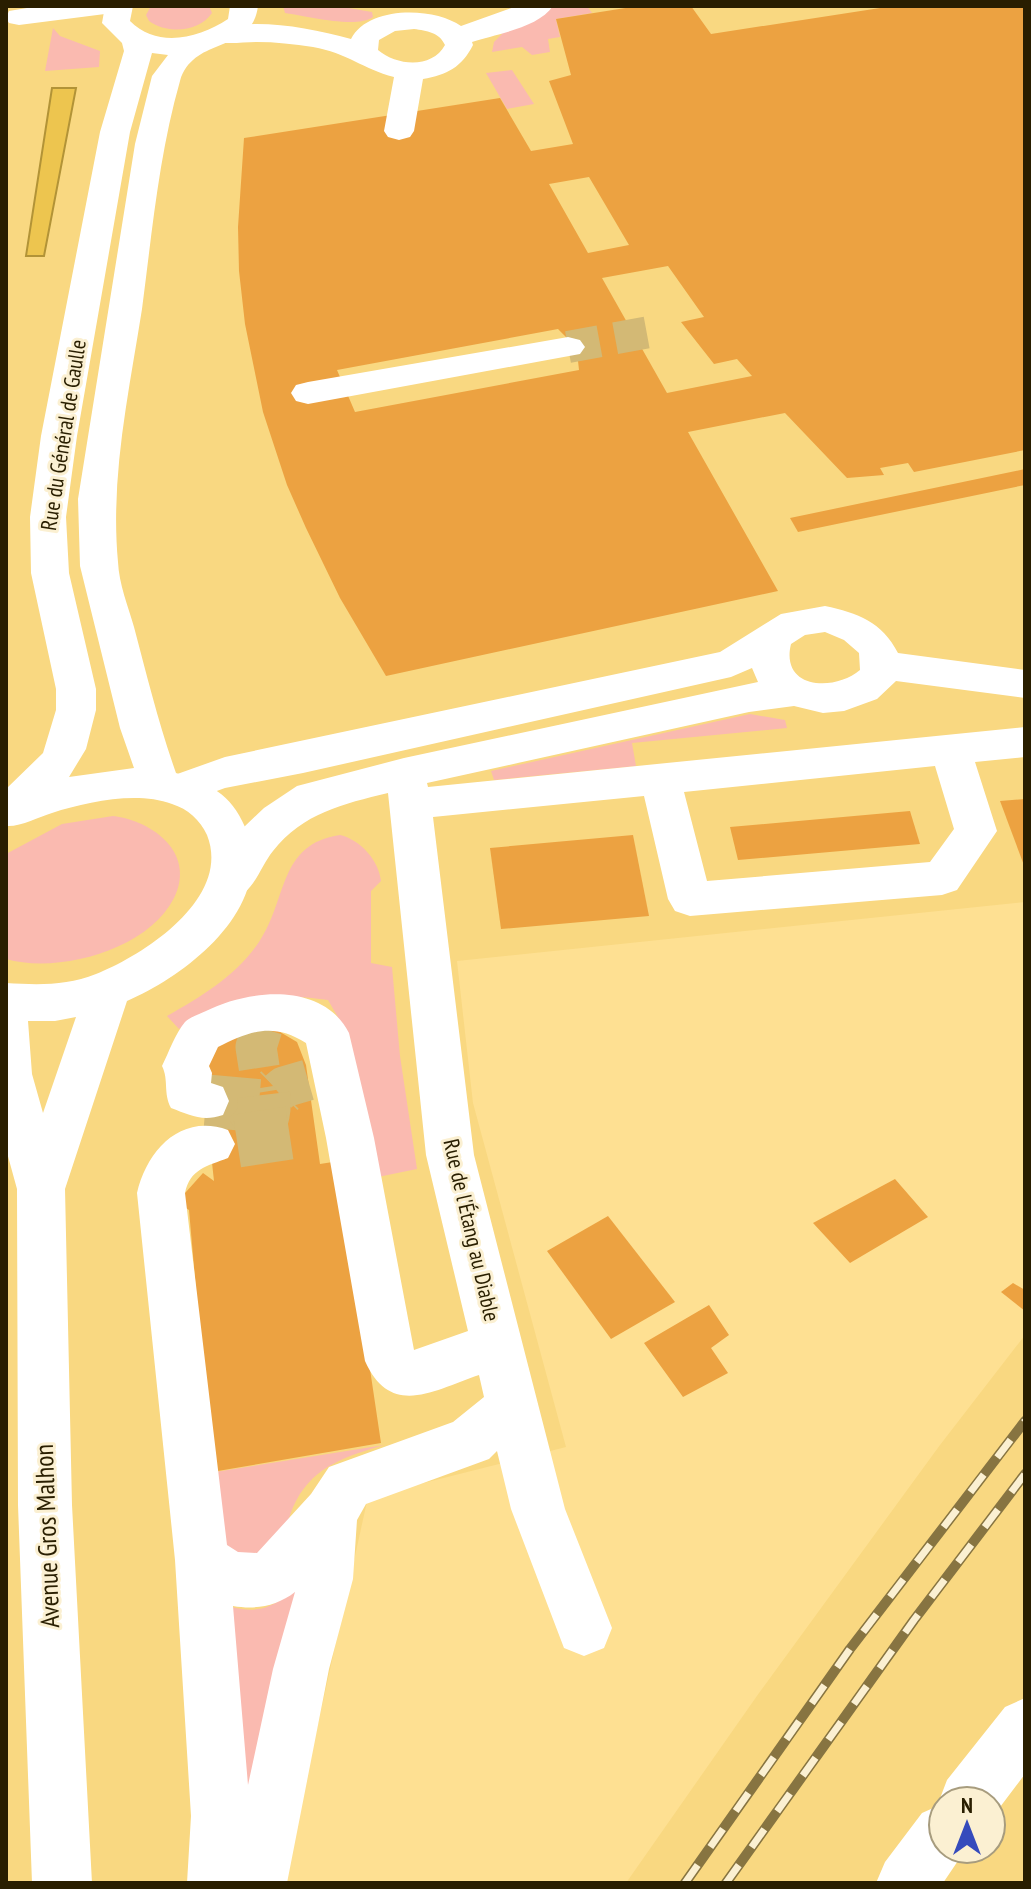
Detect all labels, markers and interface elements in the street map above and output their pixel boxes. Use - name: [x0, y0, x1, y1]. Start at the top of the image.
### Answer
- street label: Rue du Général de Gaulle: [34, 338, 92, 532]
- street label: Rue de l'Étang au Diable: [437, 1136, 507, 1324]
- street label: Avenue Gros Malhon: [27, 1444, 66, 1628]
- north arrow: [927, 1785, 1007, 1865]
- text: N: [961, 1791, 973, 1819]

